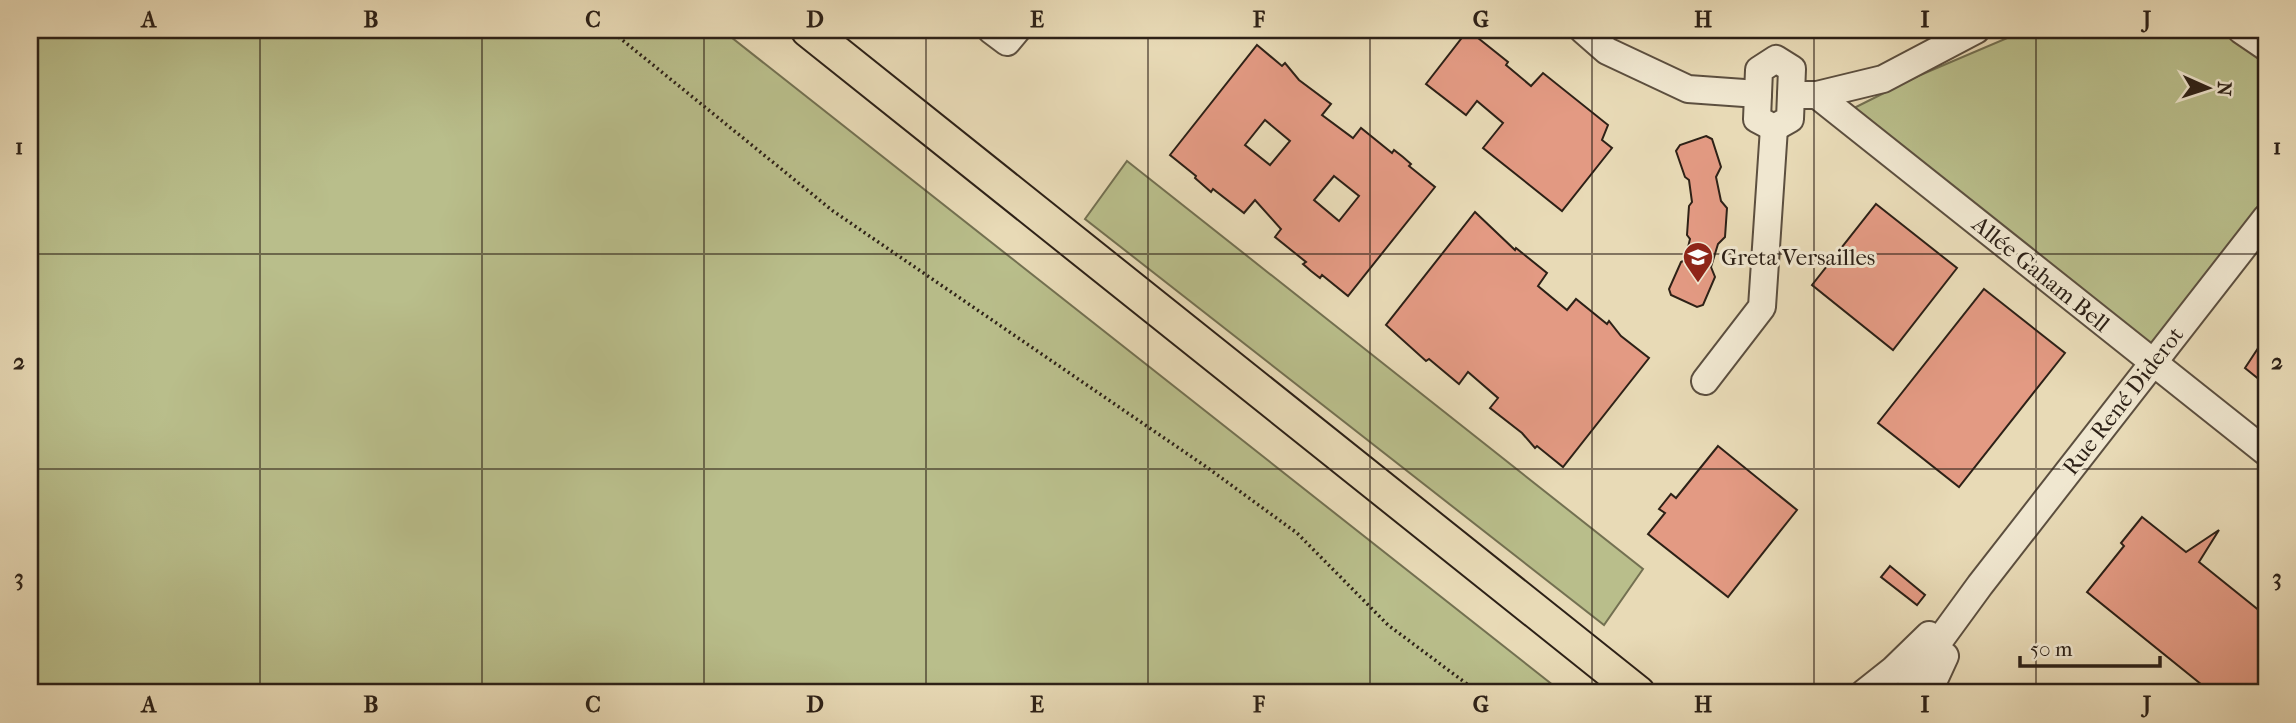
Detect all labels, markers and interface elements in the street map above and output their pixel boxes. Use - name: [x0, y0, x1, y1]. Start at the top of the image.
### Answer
- text: A: [140, 6, 158, 33]
- text: B: [364, 6, 379, 33]
- text: C: [585, 6, 601, 33]
- text: D: [806, 6, 824, 33]
- text: E: [1030, 6, 1044, 33]
- text: F: [1252, 6, 1266, 33]
- text: G: [1473, 6, 1489, 33]
- text: H: [1694, 6, 1712, 33]
- text: I: [1921, 6, 1930, 33]
- text: J: [2141, 6, 2152, 33]
- north arrow: [2174, 52, 2244, 122]
- text: N: [2213, 81, 2235, 97]
- text: 1: [15, 133, 23, 160]
- text: 1: [2273, 133, 2281, 160]
- street label: Allée Gaham Bell: [1966, 210, 2116, 338]
- school or university icon: Greta Versailles: [1681, 240, 1715, 284]
- place label: Greta Versailles: [1721, 244, 1875, 271]
- street label: Rue René Diderot: [2057, 322, 2189, 480]
- text: 2: [13, 348, 25, 375]
- text: 2: [2271, 348, 2283, 375]
- text: 3: [14, 564, 24, 591]
- text: 3: [2272, 564, 2282, 591]
- scale bar: [2020, 625, 2160, 669]
- text: 50 m: [2030, 637, 2073, 661]
- text: A: [140, 691, 158, 718]
- text: B: [364, 691, 379, 718]
- text: C: [585, 691, 601, 718]
- text: D: [806, 691, 824, 718]
- text: E: [1030, 691, 1044, 718]
- text: F: [1252, 691, 1266, 718]
- text: G: [1473, 691, 1489, 718]
- text: H: [1694, 691, 1712, 718]
- text: I: [1921, 691, 1930, 718]
- text: J: [2141, 691, 2152, 718]

